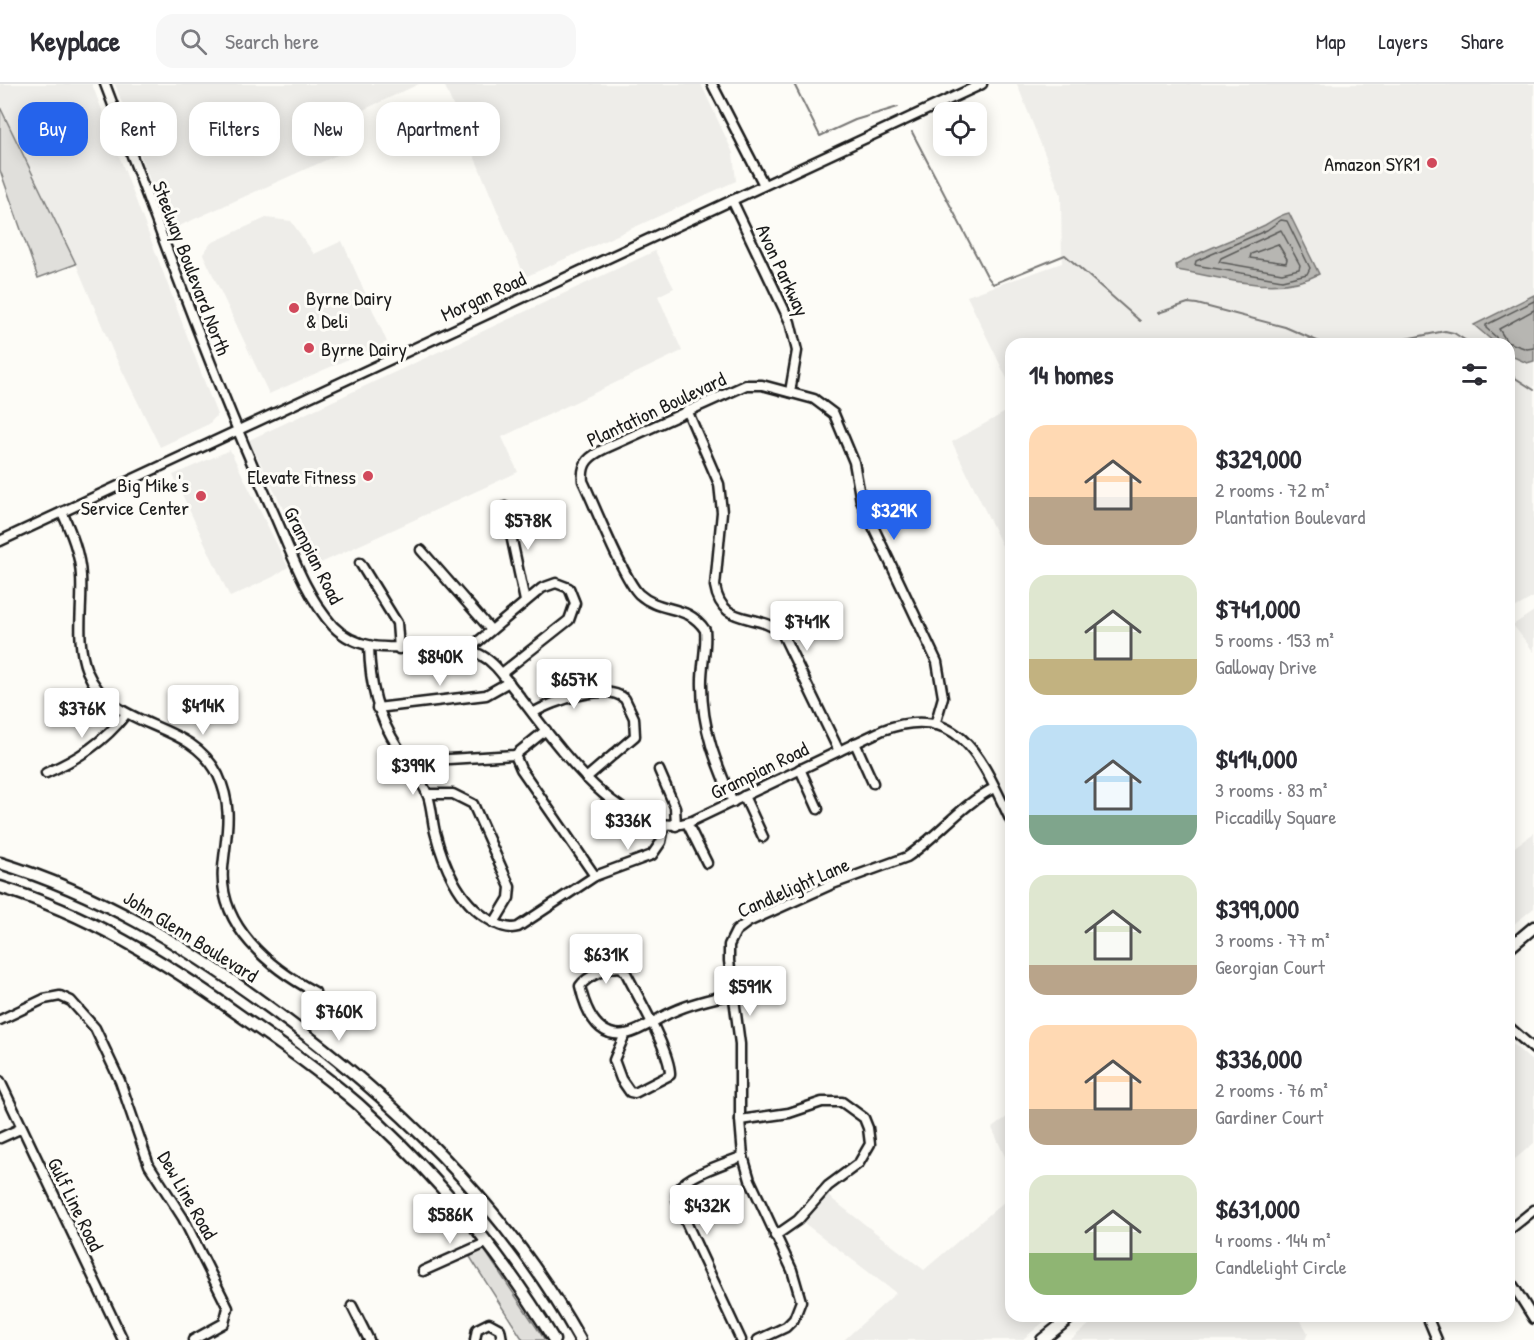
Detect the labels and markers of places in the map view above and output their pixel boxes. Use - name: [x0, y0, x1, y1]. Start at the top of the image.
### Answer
- place label: Amazon SYR1: [1324, 150, 1420, 177]
- marker: Amazon SYR1: [1425, 156, 1439, 170]
- place label: Byrne Dairy & Deli: [306, 284, 392, 334]
- marker: Byrne Dairy & Deli: [287, 301, 301, 315]
- place label: Byrne Dairy: [321, 335, 407, 362]
- marker: Byrne Dairy: [302, 341, 316, 355]
- place label: Elevate Fitness: [247, 463, 356, 490]
- marker: Elevate Fitness: [361, 469, 375, 483]
- place label: Big Mike's Service Center: [81, 471, 189, 521]
- marker: Big Mike's Service Center: [194, 489, 208, 503]
- pin: $329K: [852, 490, 936, 541]
- pin: $578K: [486, 500, 570, 551]
- pin: $741K: [765, 601, 849, 652]
- pin: $840K: [398, 636, 482, 687]
- pin: $657K: [532, 659, 616, 710]
- pin: $414K: [161, 685, 245, 736]
- pin: $376K: [40, 688, 124, 739]
- pin: $399K: [371, 745, 455, 796]
- pin: $336K: [586, 800, 670, 851]
- pin: $631K: [564, 934, 648, 985]
- pin: $591K: [708, 966, 792, 1017]
- pin: $760K: [297, 991, 381, 1042]
- pin: $432K: [665, 1185, 749, 1236]
- pin: $586K: [408, 1194, 492, 1245]

